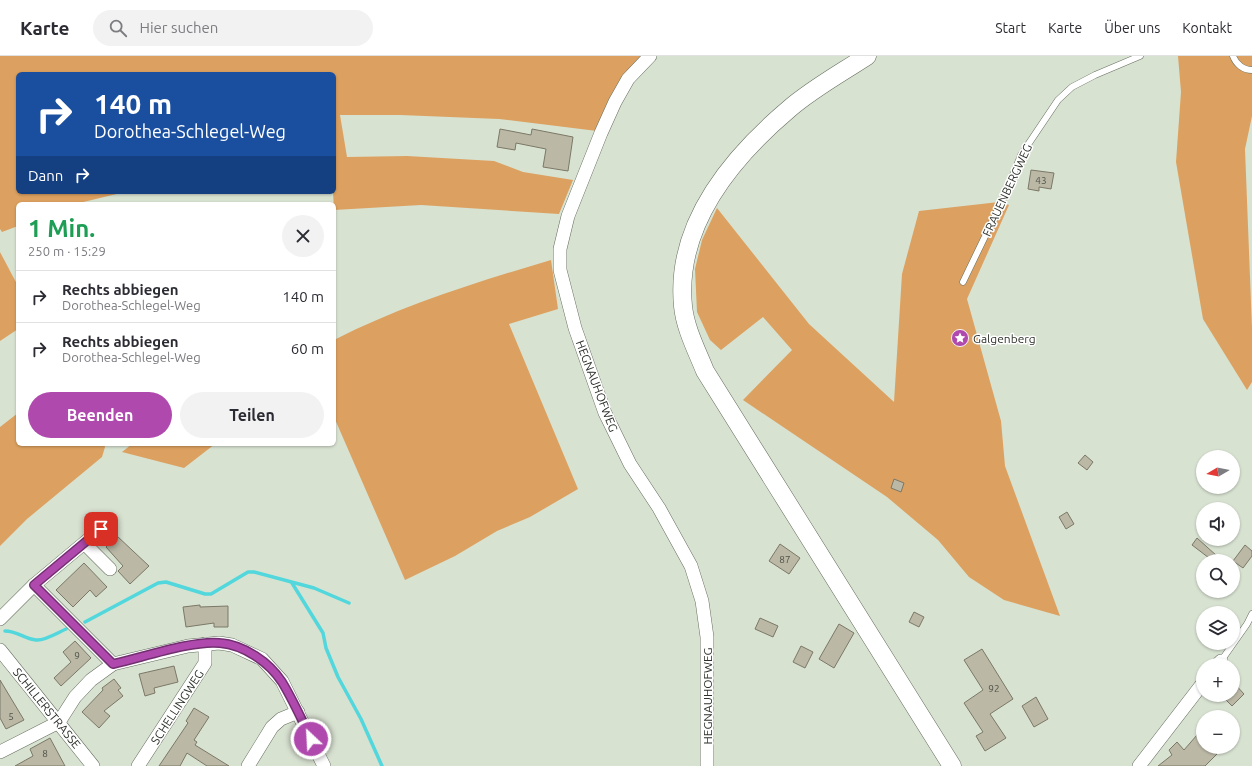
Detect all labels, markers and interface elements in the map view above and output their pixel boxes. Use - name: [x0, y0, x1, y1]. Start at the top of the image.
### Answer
- search box: [93, 10, 373, 46]
- text: Karte: [20, 17, 69, 39]
- icon: search: [107, 17, 129, 39]
- text: Hier suchen: [139, 19, 218, 36]
- text: Start: [995, 20, 1026, 36]
- text: Karte: [1048, 20, 1082, 36]
- text: Über uns: [1104, 20, 1160, 36]
- text: Kontakt: [1182, 20, 1232, 36]
- icon: right: [28, 88, 80, 140]
- text: 140 m: [94, 88, 172, 119]
- text: Dorothea-Schlegel-Weg: [94, 121, 286, 141]
- street label: FRAUENBERGWEG: [980, 142, 1034, 238]
- icon: right: [71, 164, 93, 186]
- text: Dann: [28, 167, 63, 184]
- house number: 43: [1035, 175, 1047, 186]
- text: 1 Min.: [28, 215, 95, 242]
- button: close: [282, 215, 324, 257]
- text: 250 m · 15:29: [28, 244, 106, 258]
- text: Rechts abbiegen: [62, 281, 179, 298]
- icon: right: [28, 286, 50, 308]
- text: 140 m: [282, 288, 324, 305]
- text: Dorothea-Schlegel-Weg: [62, 298, 201, 312]
- place icon: Galgenberg: [950, 328, 970, 348]
- place label: Galgenberg: [973, 332, 1036, 345]
- text: Rechts abbiegen: [62, 333, 179, 350]
- icon: right: [28, 338, 50, 360]
- street label: HEGNAUHOFWEG: [574, 338, 620, 434]
- text: 60 m: [291, 340, 324, 357]
- text: Dorothea-Schlegel-Weg: [62, 350, 201, 364]
- button: Beenden: [28, 392, 172, 438]
- button: Teilen: [180, 392, 324, 438]
- north arrow: [1196, 450, 1240, 494]
- map controls: [1196, 450, 1240, 754]
- button: sound: [1196, 502, 1240, 546]
- pin: [84, 512, 118, 546]
- icon: arrive: [90, 518, 112, 540]
- house number: 87: [779, 554, 791, 565]
- button: search: [1196, 554, 1240, 598]
- button: layers: [1196, 606, 1240, 650]
- street label: HEGNAUHOFWEG: [701, 647, 714, 745]
- house number: 9: [74, 650, 80, 661]
- button: +: [1196, 658, 1240, 702]
- street label: SCHILLERSTRASSE: [11, 665, 84, 751]
- street label: SCHELLINGWEG: [148, 667, 206, 747]
- house number: 92: [988, 683, 1000, 694]
- button: −: [1196, 710, 1240, 754]
- house number: 5: [8, 711, 14, 722]
- position arrow: [290, 718, 332, 760]
- house number: 8: [42, 748, 48, 759]

